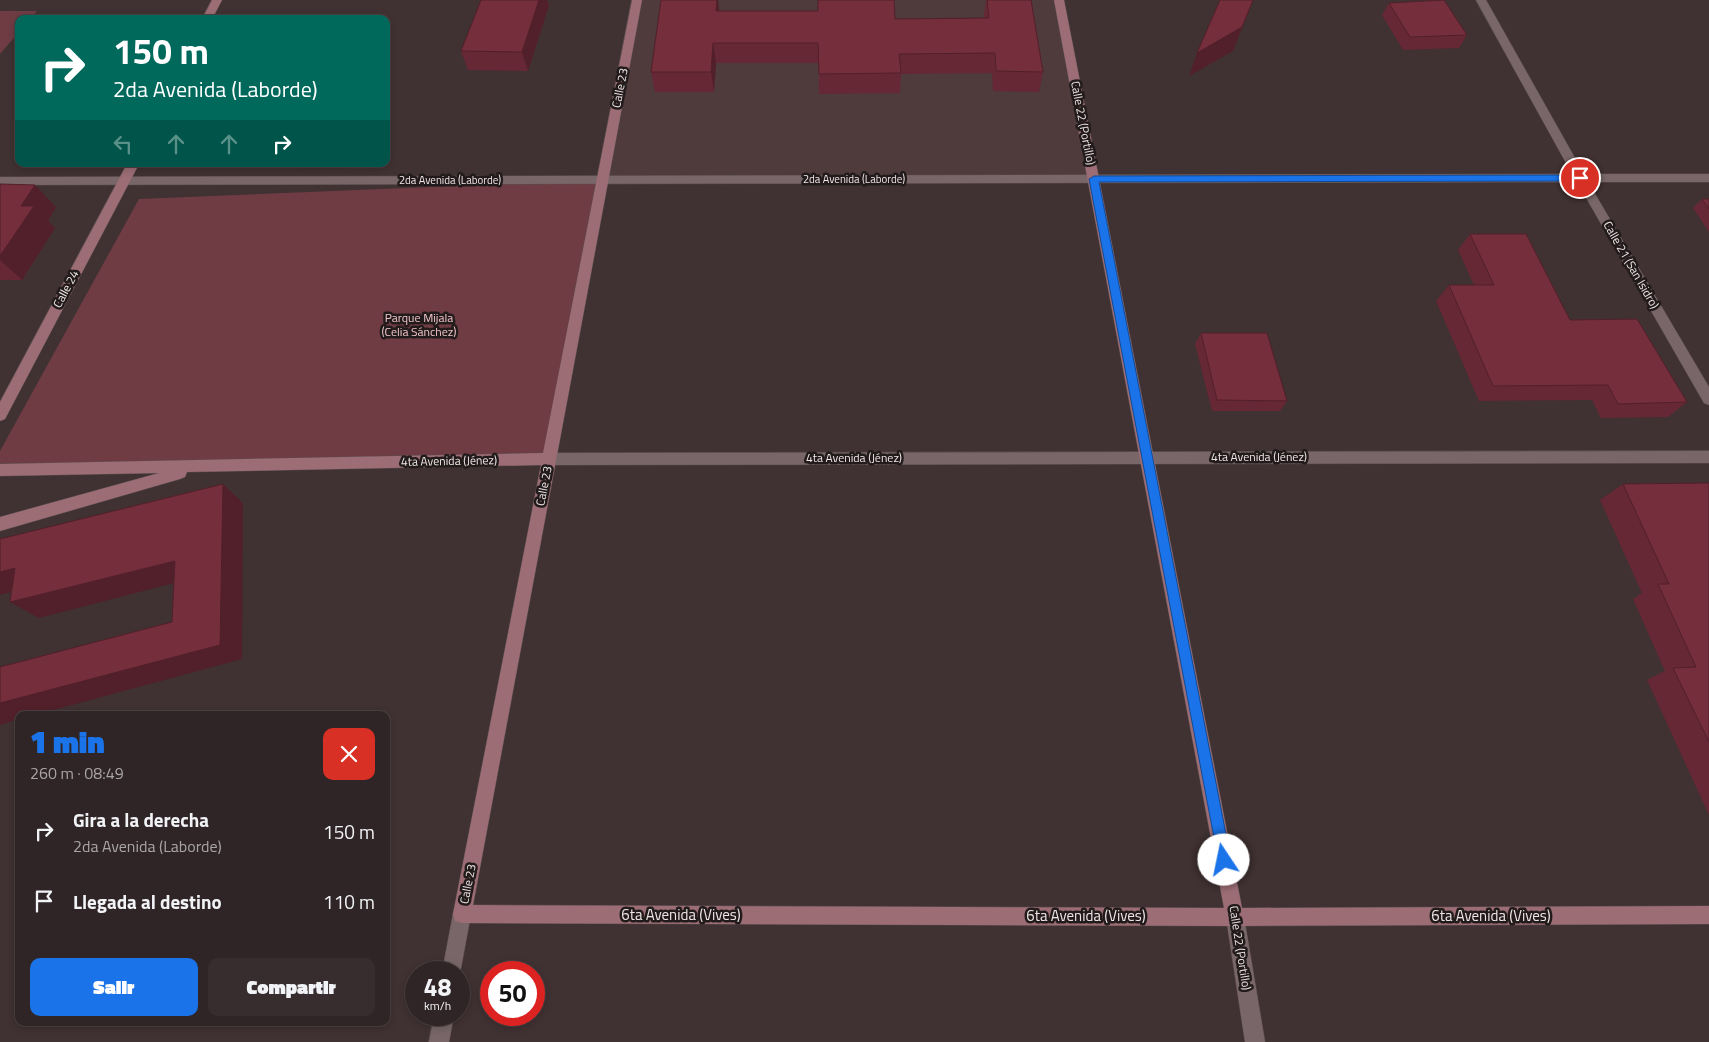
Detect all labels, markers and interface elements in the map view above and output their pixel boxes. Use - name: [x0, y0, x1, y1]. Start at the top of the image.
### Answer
- text: 150 m: [113, 24, 209, 78]
- icon: right: [30, 35, 95, 100]
- street label: Calle 23: [606, 66, 633, 109]
- text: 2da Avenida (Laborde): [113, 72, 318, 106]
- street label: Calle 22 (Portillo): [1066, 79, 1101, 167]
- icon: left: [109, 130, 137, 158]
- icon: ahead: [162, 130, 190, 158]
- icon: ahead: [215, 130, 243, 158]
- icon: right: [268, 130, 296, 158]
- pin: [1559, 157, 1601, 199]
- icon: arrive: [1566, 164, 1594, 192]
- street label: 2da Avenida (Laborde): [803, 171, 905, 187]
- street label: 2da Avenida (Laborde): [399, 172, 501, 188]
- street label: Calle 21 (San Isidro): [1599, 217, 1664, 312]
- street label: Calle 24: [48, 266, 84, 311]
- park label: Parque Mijala (Celia Sánchez): [382, 308, 456, 341]
- street label: 4ta Avenida (Jénez): [1211, 447, 1307, 466]
- street label: 4ta Avenida (Jénez): [806, 448, 902, 467]
- street label: 4ta Avenida (Jénez): [401, 450, 497, 471]
- street label: Calle 23: [530, 464, 557, 507]
- text: 1 min: [30, 719, 105, 765]
- button: close: [323, 728, 375, 780]
- text: 260 m · 08:49: [30, 761, 124, 785]
- text: Gira a la derecha: [73, 805, 209, 834]
- icon: right: [30, 817, 58, 845]
- text: 150 m: [323, 817, 375, 846]
- position arrow: [1197, 833, 1249, 885]
- text: 2da Avenida (Laborde): [73, 834, 222, 858]
- street label: Calle 23: [454, 862, 481, 905]
- icon: arrive: [30, 887, 58, 915]
- text: Llegada al destino: [73, 887, 222, 916]
- text: 110 m: [323, 887, 375, 916]
- street label: 6ta Avenida (Vives): [621, 903, 741, 926]
- street label: 6ta Avenida (Vives): [1026, 904, 1146, 927]
- street label: Calle 22 (Portillo): [1224, 904, 1257, 992]
- street label: 6ta Avenida (Vives): [1431, 904, 1551, 927]
- button: Salir: [30, 958, 198, 1016]
- button: Compartir: [208, 958, 375, 1016]
- speed limit sign: 50: [480, 961, 545, 1026]
- text: 48: [423, 968, 452, 1006]
- text: km/h: [424, 996, 451, 1015]

